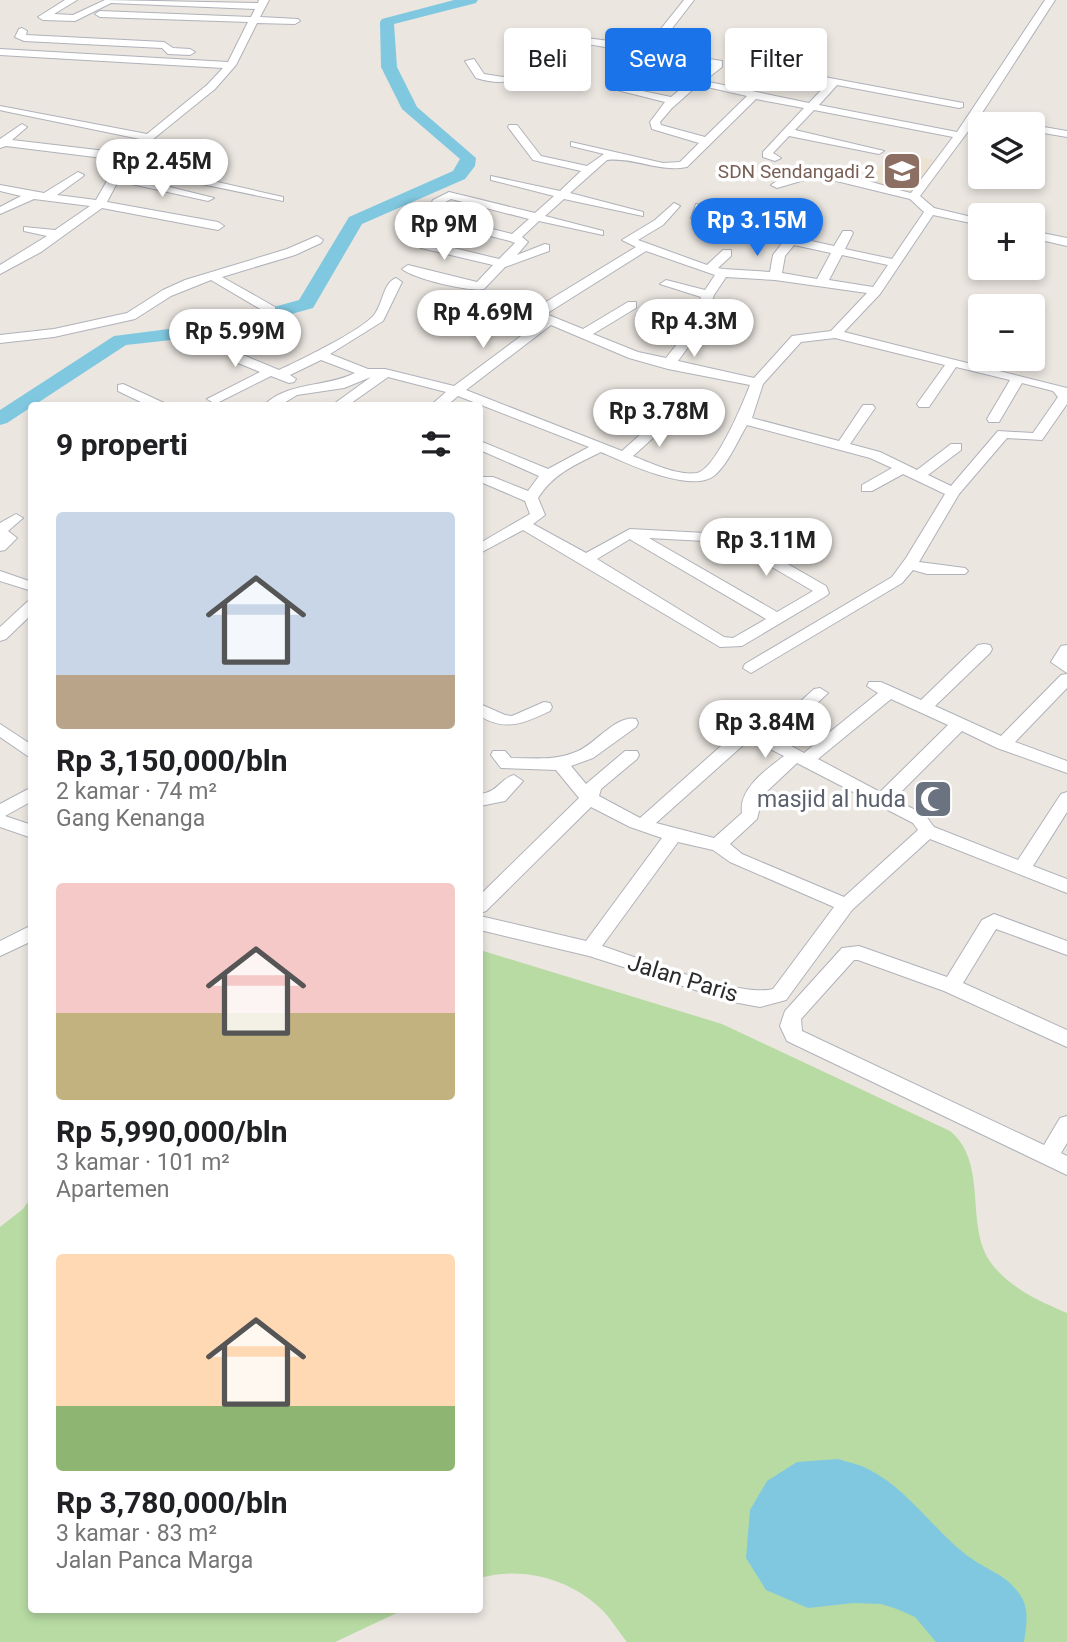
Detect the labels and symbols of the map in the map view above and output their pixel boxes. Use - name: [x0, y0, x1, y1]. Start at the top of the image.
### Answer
- pin: Rp 2.45M: [90, 140, 234, 199]
- school or university icon: SDN Sendangadi 2: [881, 150, 923, 192]
- place label: SDN Sendangadi 2: [718, 160, 875, 183]
- pin: Rp 3.15M: [685, 198, 829, 258]
- pin: Rp 9M: [395, 202, 493, 262]
- pin: Rp 4.69M: [411, 290, 555, 350]
- pin: Rp 4.3M: [629, 300, 759, 359]
- pin: Rp 5.99M: [163, 310, 307, 369]
- pin: Rp 3.78M: [587, 390, 731, 449]
- pin: Rp 3.11M: [694, 518, 838, 578]
- pin: Rp 3.84M: [693, 700, 837, 760]
- mosque icon: masjid al huda: [912, 778, 954, 820]
- place label: masjid al huda: [757, 786, 906, 813]
- street label: Jalan Paris: [624, 949, 741, 1008]

